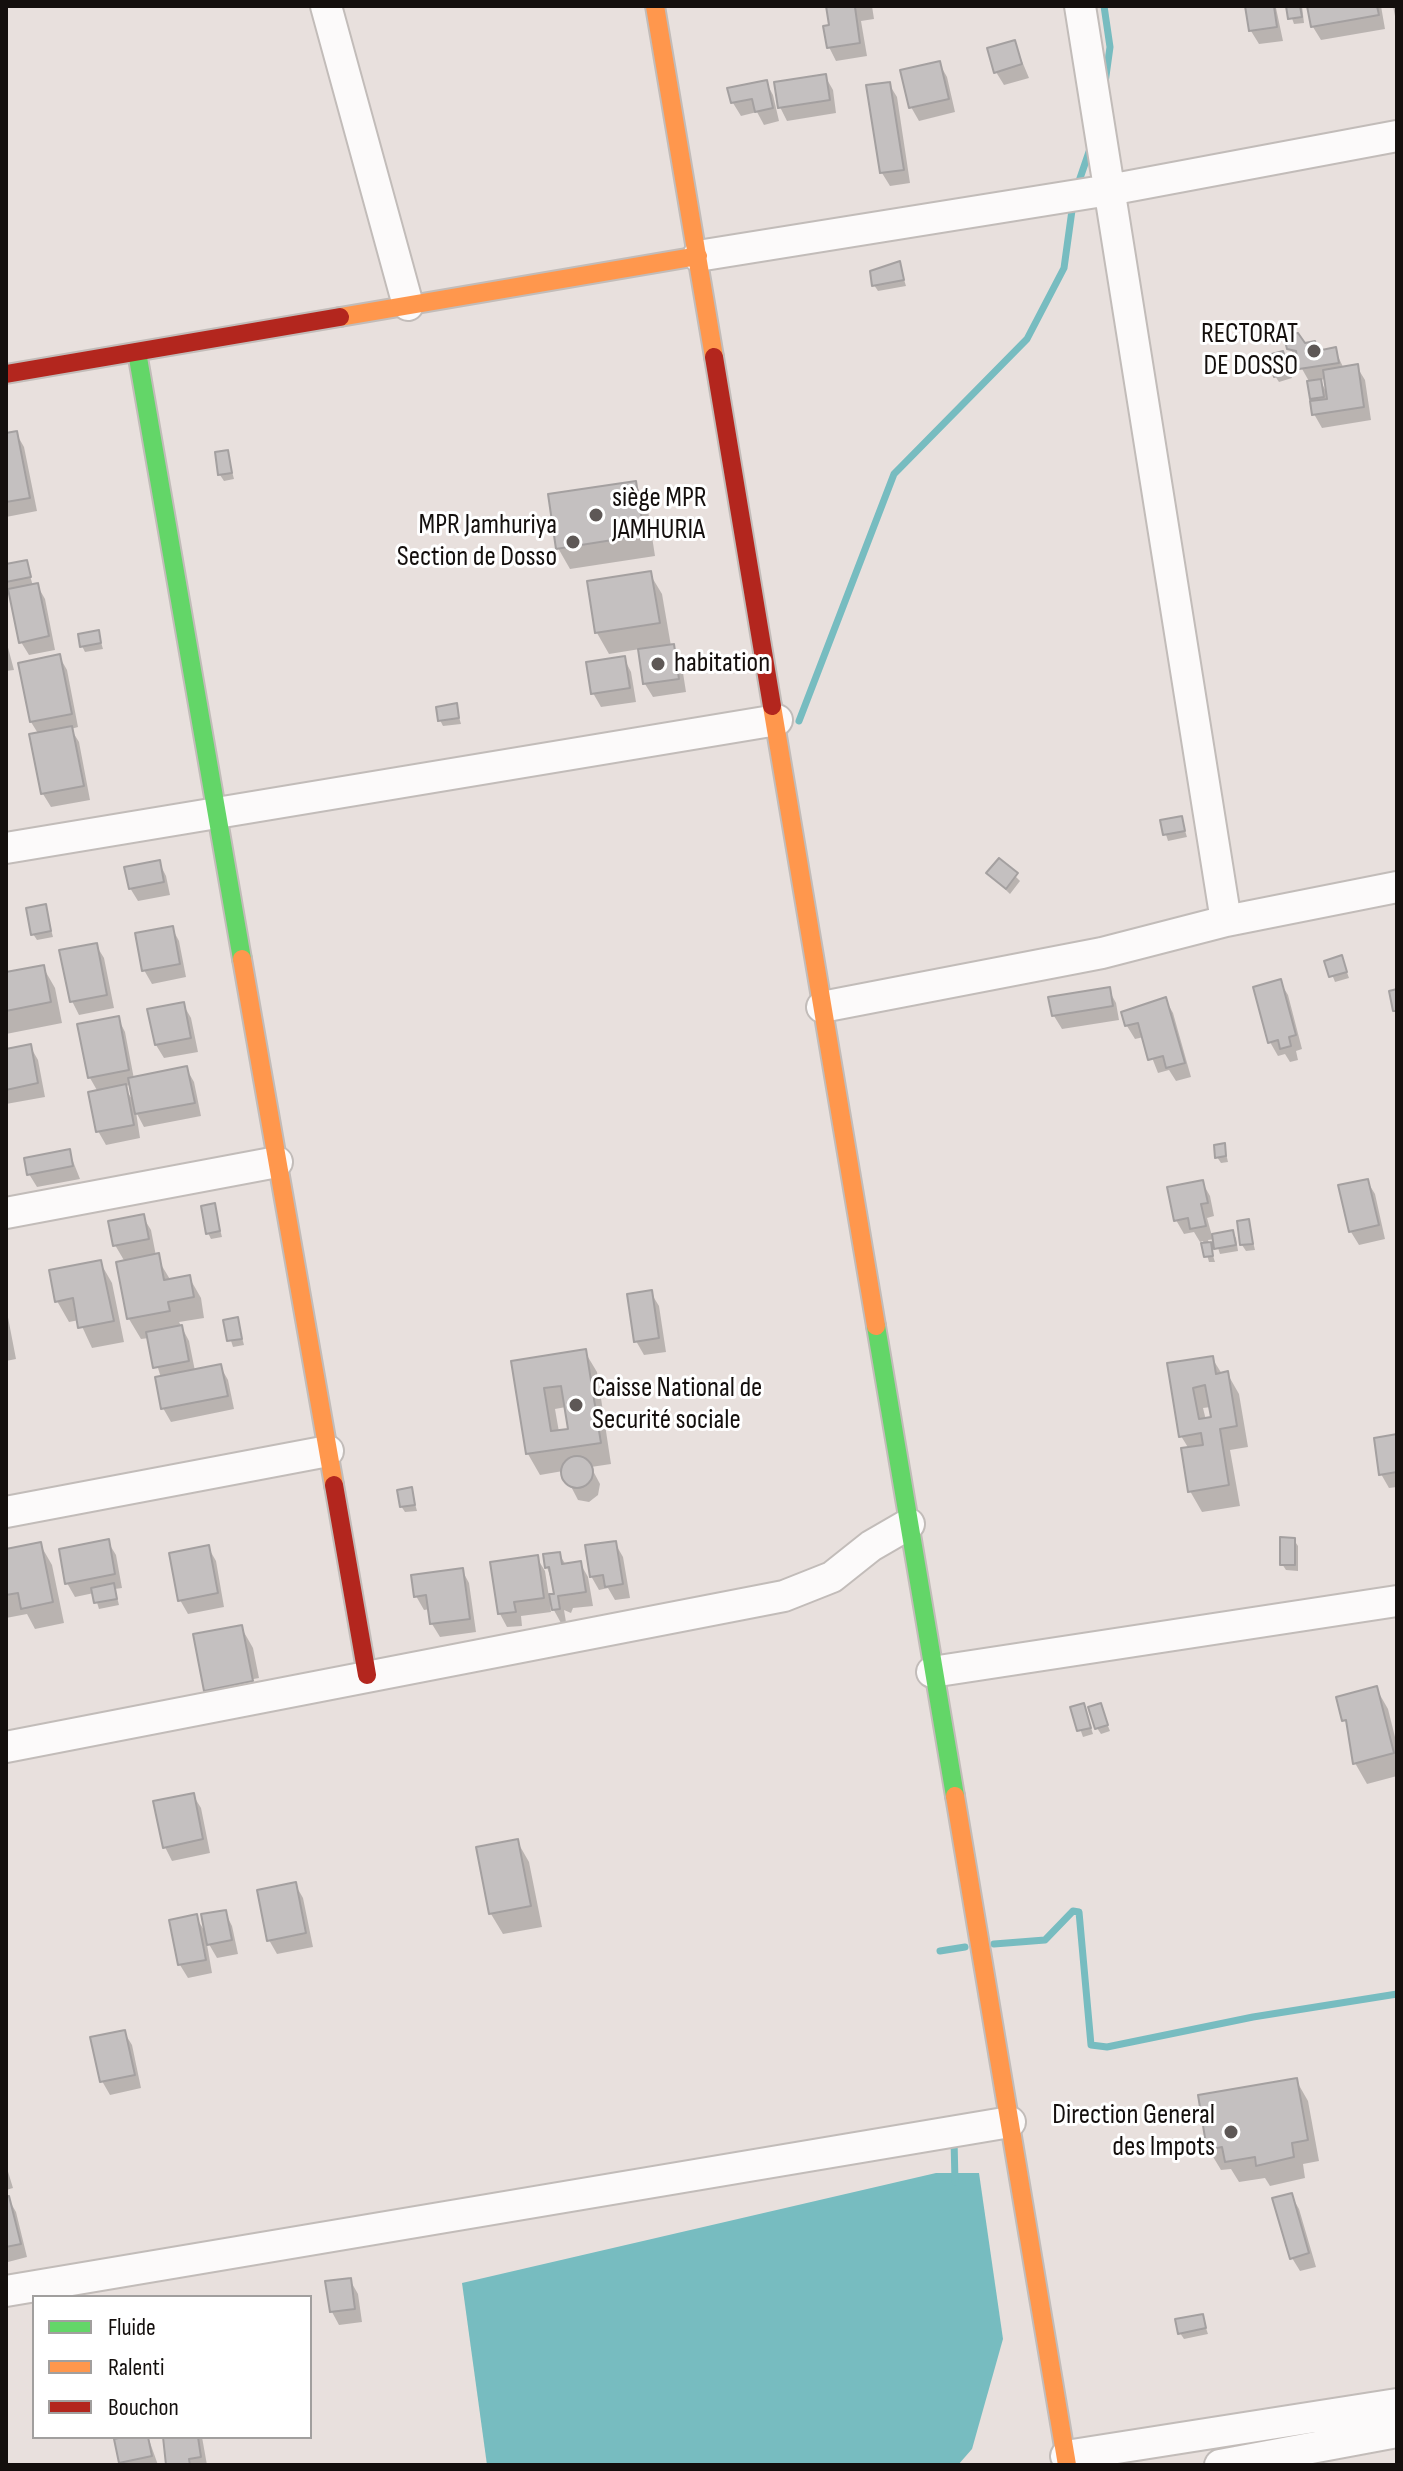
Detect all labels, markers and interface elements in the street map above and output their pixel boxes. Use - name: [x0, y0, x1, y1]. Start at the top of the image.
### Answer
- place label: RECTORAT DE DOSSO: [1201, 318, 1298, 384]
- marker: RECTORAT DE DOSSO: [1305, 342, 1323, 360]
- place label: siège MPR JAMHURIA: [612, 482, 707, 548]
- marker: siège MPR JAMHURIA: [587, 506, 605, 524]
- place label: MPR Jamhuriya Section de Dosso: [397, 509, 557, 575]
- marker: MPR Jamhuriya Section de Dosso: [564, 533, 582, 551]
- place label: habitation: [674, 647, 770, 681]
- marker: habitation: [649, 655, 667, 673]
- place label: Caisse National de Securité sociale: [592, 1372, 762, 1438]
- marker: Caisse National de Securité sociale: [567, 1396, 585, 1414]
- place label: Direction General des Impots: [1052, 2099, 1215, 2165]
- marker: Direction General des Impots: [1222, 2123, 1240, 2141]
- legend: [32, 2295, 312, 2439]
- text: Fluide: [108, 2313, 156, 2342]
- text: Ralenti: [108, 2353, 164, 2382]
- text: Bouchon: [108, 2393, 179, 2422]

